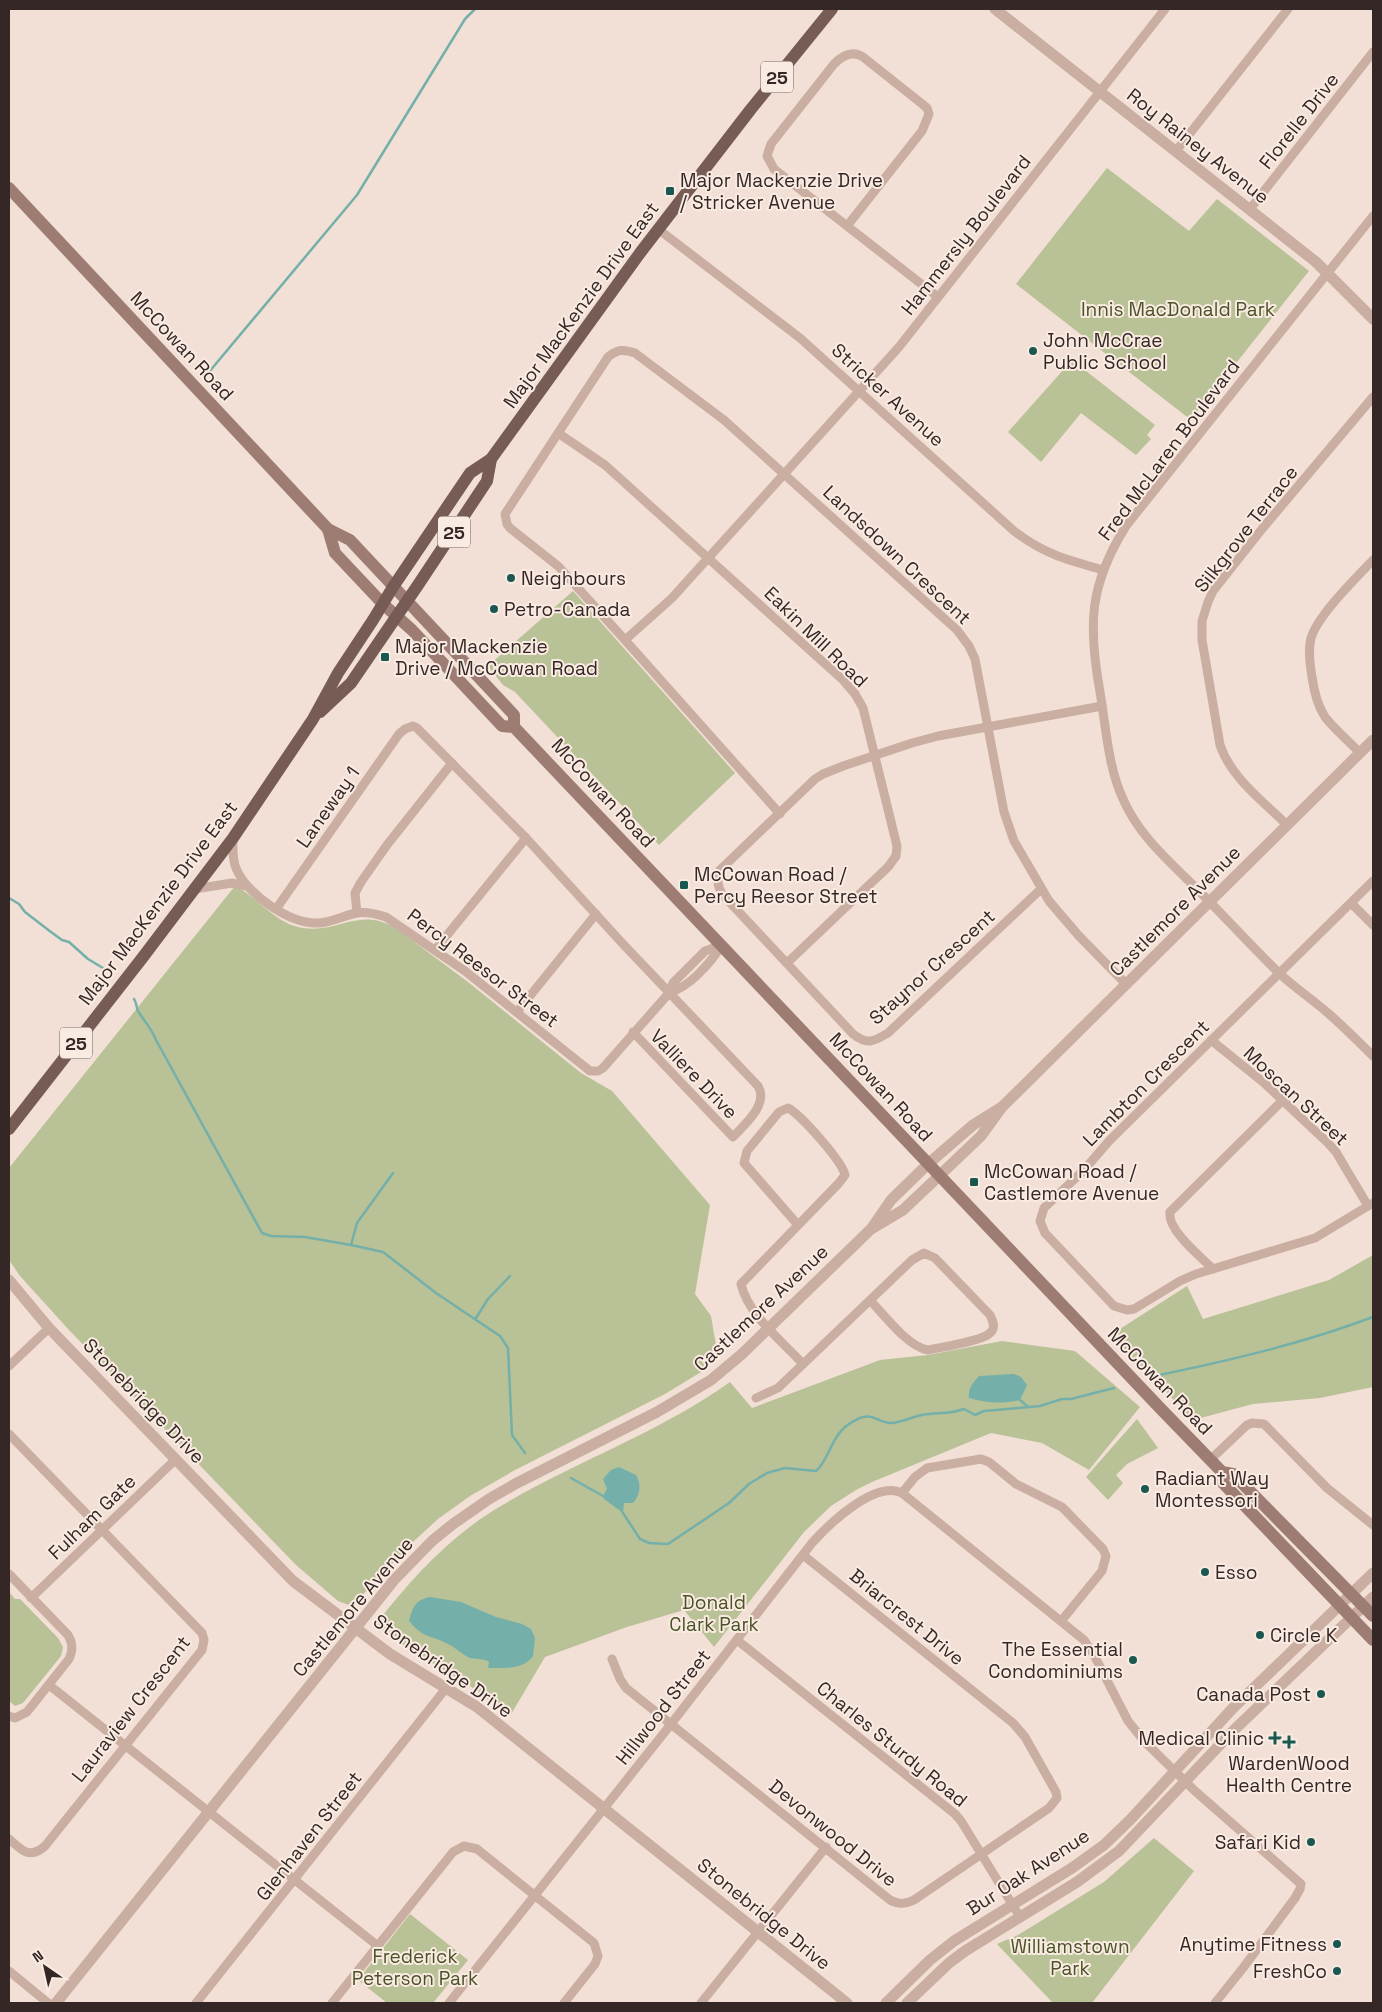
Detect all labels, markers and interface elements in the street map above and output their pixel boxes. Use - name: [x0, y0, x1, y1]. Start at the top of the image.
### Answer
- road number: 25: [761, 62, 793, 92]
- street label: Florelle Drive: [1254, 68, 1344, 174]
- street label: Roy Rainey Avenue: [1122, 83, 1274, 209]
- street label: Hammersly Boulevard: [896, 150, 1036, 320]
- place label: Major Mackenzie Drive / Stricker Avenue: [680, 168, 883, 215]
- marker: Major Mackenzie Drive / Stricker Avenue: [664, 185, 676, 197]
- street label: Major MacKenzie Drive East: [498, 197, 664, 413]
- street label: McCowan Road: [125, 286, 239, 406]
- park label: Innis MacDonald Park: [1081, 297, 1275, 322]
- place label: John McCrae Public School: [1043, 328, 1167, 375]
- street label: Stricker Avenue: [826, 338, 950, 452]
- marker: John McCrae Public School: [1027, 345, 1039, 357]
- street label: Fred McLaren Boulevard: [1093, 354, 1245, 546]
- street label: Silkgrove Terrace: [1189, 460, 1303, 598]
- street label: Landsdown Crescent: [818, 480, 976, 630]
- road number: 25: [438, 516, 470, 548]
- place label: Neighbours: [521, 566, 626, 591]
- marker: Neighbours: [505, 572, 517, 584]
- street label: Eakin Mill Road: [759, 581, 873, 693]
- place label: Petro-Canada: [504, 597, 631, 622]
- marker: Petro-Canada: [488, 603, 500, 615]
- place label: Major Mackenzie Drive / McCowan Road: [395, 634, 598, 681]
- marker: Major Mackenzie Drive / McCowan Road: [379, 651, 391, 663]
- street label: McCowan Road: [546, 733, 660, 853]
- street label: Laneway 1: [291, 761, 365, 853]
- street label: Major MacKenzie Drive East: [73, 796, 243, 1010]
- street label: Castlemore Avenue: [1104, 840, 1246, 982]
- place label: McCowan Road / Percy Reesor Street: [694, 862, 877, 909]
- marker: McCowan Road / Percy Reesor Street: [678, 879, 690, 891]
- street label: Percy Reesor Street: [402, 903, 564, 1033]
- street label: Staynor Crescent: [864, 904, 1000, 1030]
- street label: Lambton Crescent: [1077, 1014, 1215, 1152]
- street label: Valliere Drive: [645, 1024, 743, 1124]
- street label: McCowan Road: [824, 1027, 938, 1147]
- road number: 25: [60, 1028, 92, 1058]
- street label: Moscan Street: [1238, 1041, 1354, 1151]
- place label: McCowan Road / Castlemore Avenue: [984, 1159, 1159, 1206]
- marker: McCowan Road / Castlemore Avenue: [968, 1176, 980, 1188]
- street label: Castlemore Avenue: [688, 1239, 834, 1377]
- street label: McCowan Road: [1102, 1322, 1218, 1440]
- street label: Stonebridge Drive: [78, 1333, 210, 1469]
- place label: Radiant Way Montessori: [1155, 1466, 1269, 1513]
- street label: Fulham Gate: [43, 1469, 141, 1565]
- marker: Radiant Way Montessori: [1139, 1483, 1151, 1495]
- street label: Castlemore Avenue: [287, 1532, 419, 1682]
- place label: Esso: [1215, 1560, 1257, 1585]
- street label: Briarcrest Drive: [845, 1563, 969, 1671]
- marker: Esso: [1199, 1566, 1211, 1578]
- park label: Donald Clark Park: [669, 1590, 759, 1637]
- street label: Stonebridge Drive: [368, 1608, 518, 1724]
- place label: Circle K: [1270, 1623, 1338, 1648]
- marker: Circle K: [1254, 1629, 1266, 1641]
- street label: Lauraview Crescent: [66, 1631, 196, 1787]
- place label: The Essential Condominiums: [988, 1637, 1123, 1684]
- street label: Hillwood Street: [610, 1644, 716, 1770]
- marker: The Essential Condominiums: [1127, 1654, 1139, 1666]
- street label: Charles Sturdy Road: [811, 1675, 973, 1813]
- place label: Canada Post: [1196, 1682, 1311, 1707]
- marker: Canada Post: [1315, 1688, 1327, 1700]
- place label: Medical Clinic: [1138, 1726, 1264, 1751]
- marker: Medical Clinic: [1268, 1731, 1282, 1745]
- marker: WardenWood Health Centre: [1282, 1735, 1296, 1749]
- place label: WardenWood Health Centre: [1226, 1751, 1352, 1798]
- street label: Glenhaven Street: [251, 1766, 367, 1906]
- street label: Devonwood Drive: [764, 1774, 902, 1892]
- street label: Bur Oak Avenue: [962, 1823, 1094, 1921]
- place label: Safari Kid: [1215, 1830, 1301, 1855]
- marker: Safari Kid: [1305, 1836, 1317, 1848]
- street label: Stonebridge Drive: [692, 1852, 836, 1976]
- place label: Anytime Fitness: [1179, 1932, 1327, 1957]
- park label: Williamstown Park: [1010, 1934, 1130, 1981]
- marker: Anytime Fitness: [1331, 1938, 1343, 1950]
- north arrow: [20, 1942, 70, 1992]
- park label: Frederick Peterson Park: [352, 1944, 478, 1991]
- text: N: [29, 1946, 47, 1966]
- place label: FreshCo: [1253, 1959, 1327, 1984]
- marker: FreshCo: [1331, 1965, 1343, 1977]

